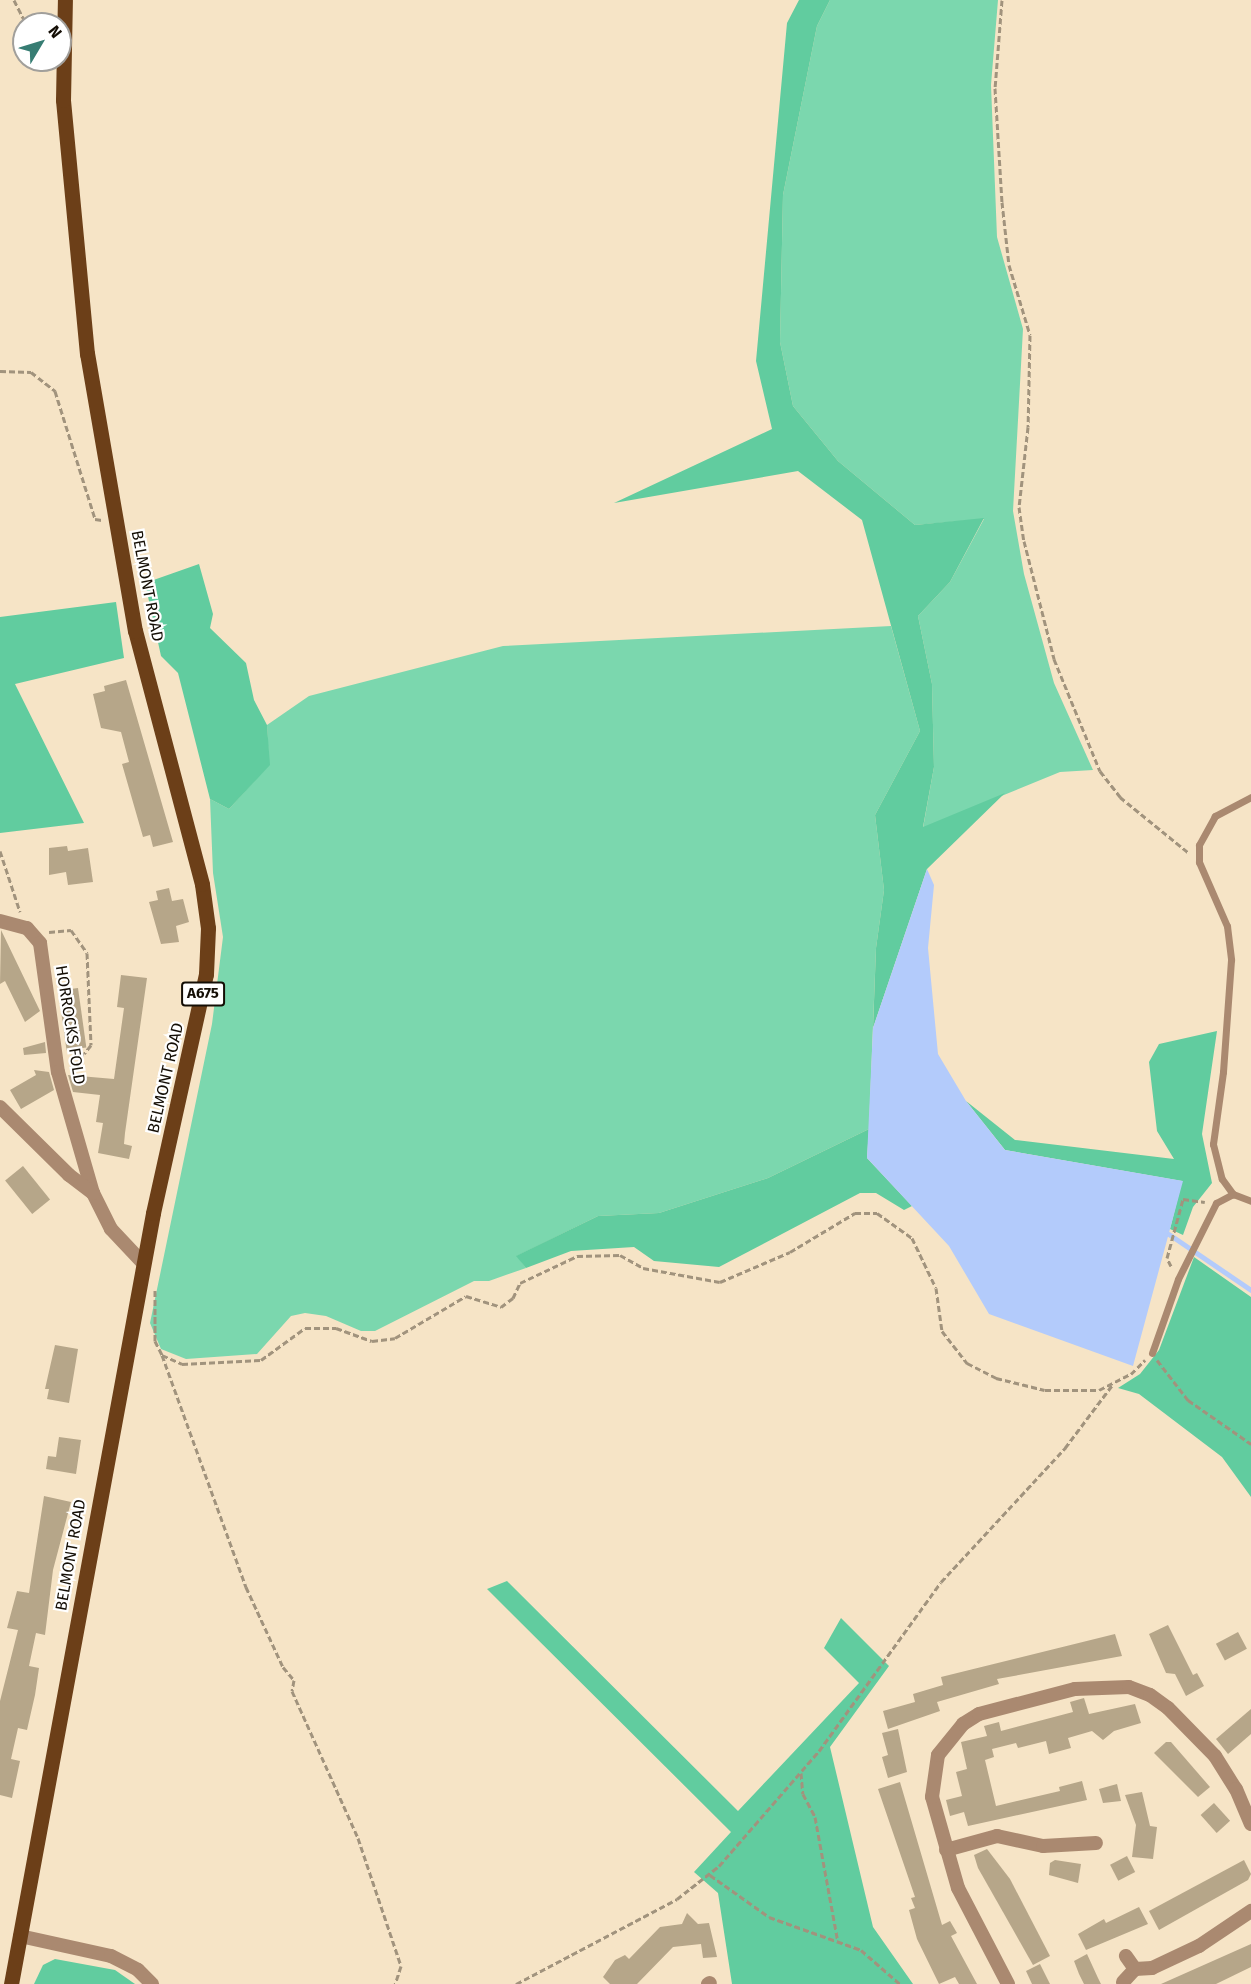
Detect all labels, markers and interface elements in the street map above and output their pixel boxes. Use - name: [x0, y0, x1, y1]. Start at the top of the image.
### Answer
- north arrow: [12, 12, 72, 72]
- text: N: [44, 22, 66, 42]
- street label: BELMONT ROAD: [127, 529, 167, 643]
- street label: HORROCKS FOLD: [51, 964, 89, 1086]
- road number: A675: [180, 982, 226, 1006]
- street label: BELMONT ROAD: [144, 1021, 188, 1135]
- street label: BELMONT ROAD: [52, 1498, 90, 1612]

